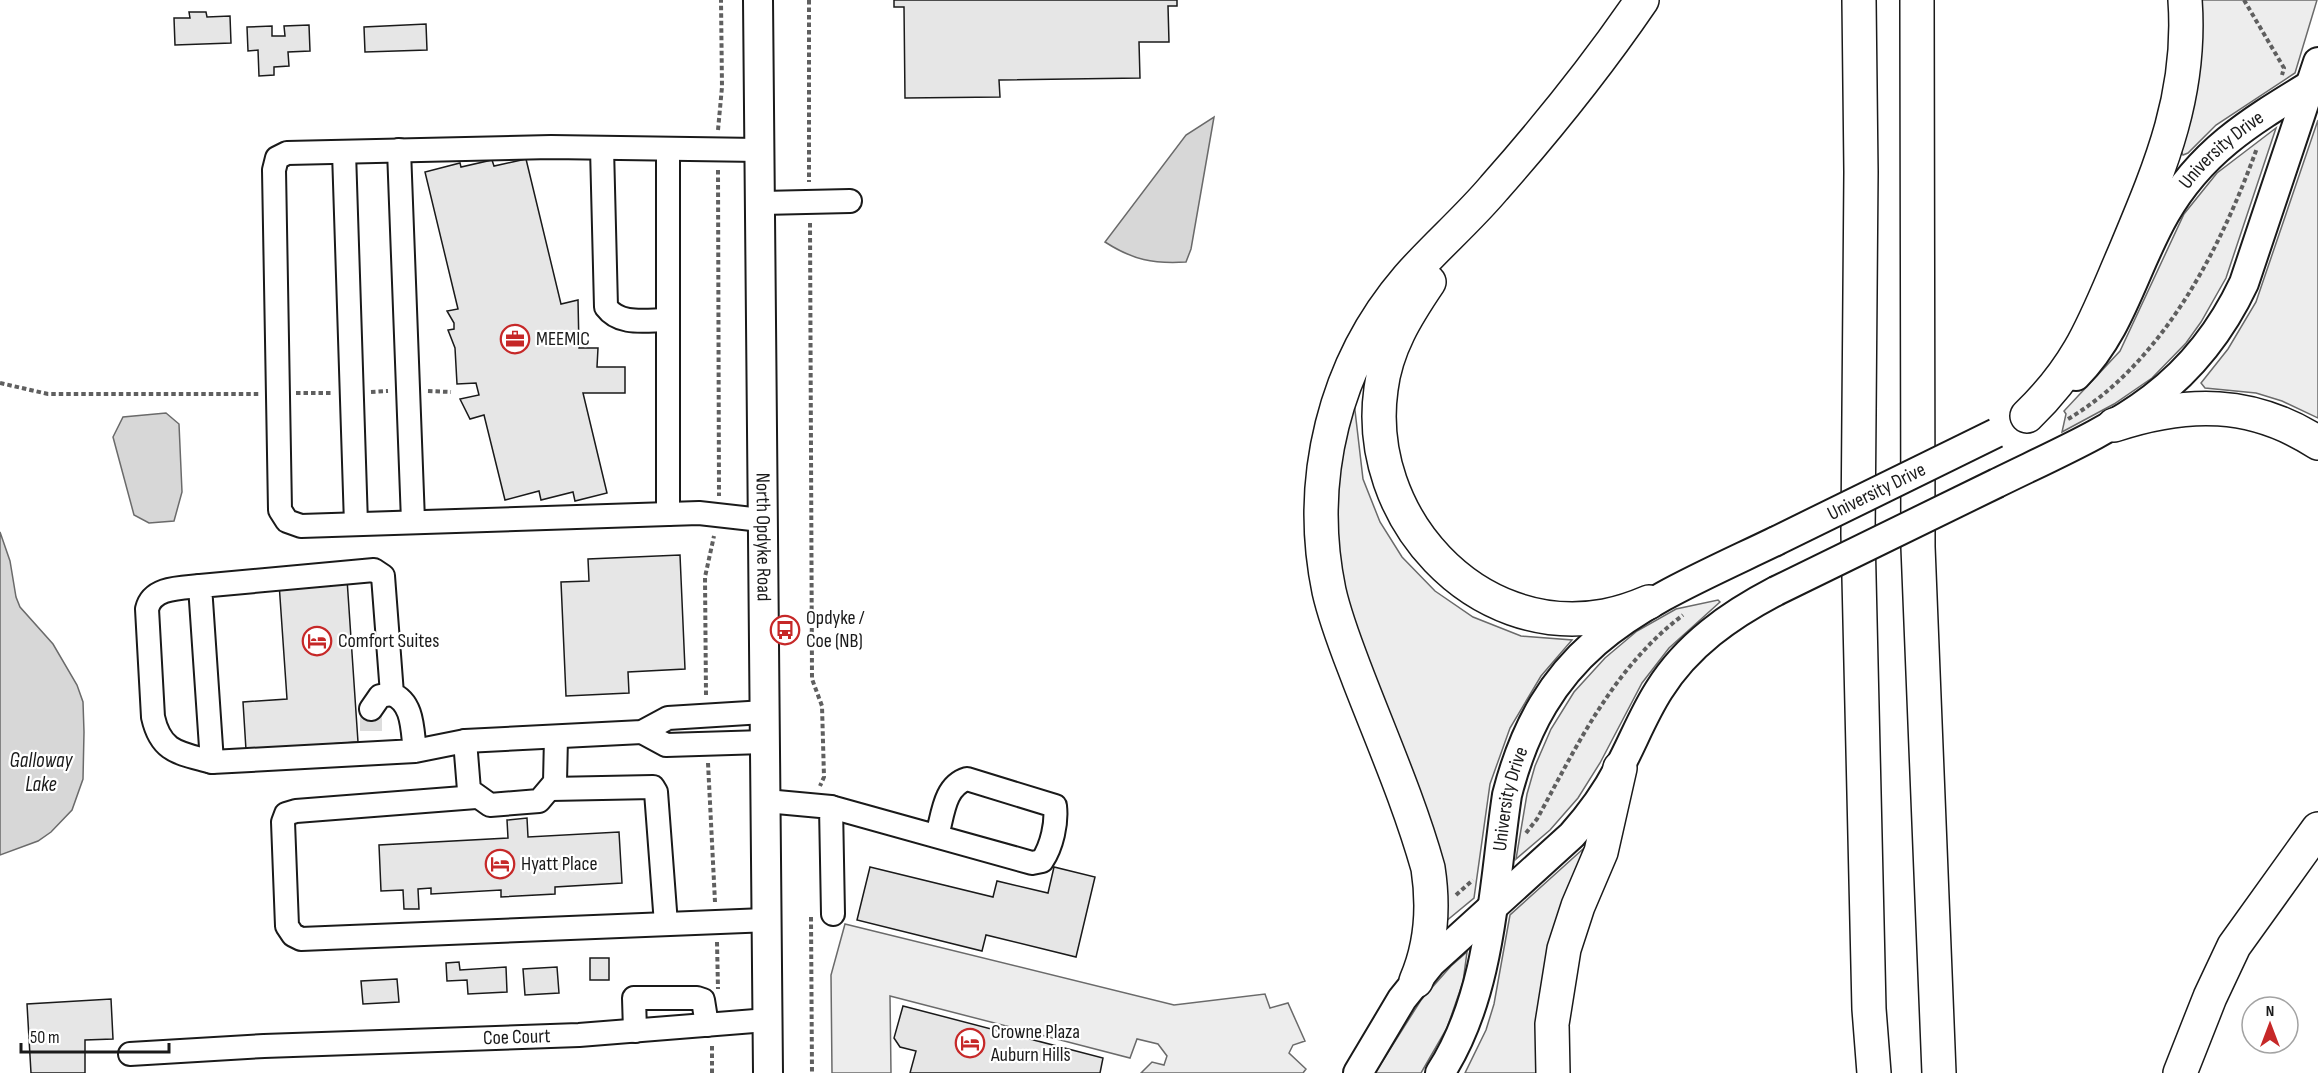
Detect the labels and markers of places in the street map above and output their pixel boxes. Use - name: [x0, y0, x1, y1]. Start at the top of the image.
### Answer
- office icon: MEEMIC: [499, 323, 531, 355]
- place label: MEEMIC: [536, 327, 590, 351]
- place label: Opdyke / Coe (NB): [806, 606, 865, 653]
- bus stop icon: Opdyke / Coe (NB): [769, 614, 801, 646]
- hotel icon: Comfort Suites: [301, 625, 333, 657]
- place label: Comfort Suites: [338, 629, 439, 653]
- hotel icon: Hyatt Place: [484, 848, 516, 880]
- place label: Hyatt Place: [521, 852, 597, 876]
- place label: Crowne Plaza Auburn Hills: [990, 1020, 1080, 1067]
- hotel icon: Crowne Plaza Auburn Hills: [954, 1027, 986, 1059]

